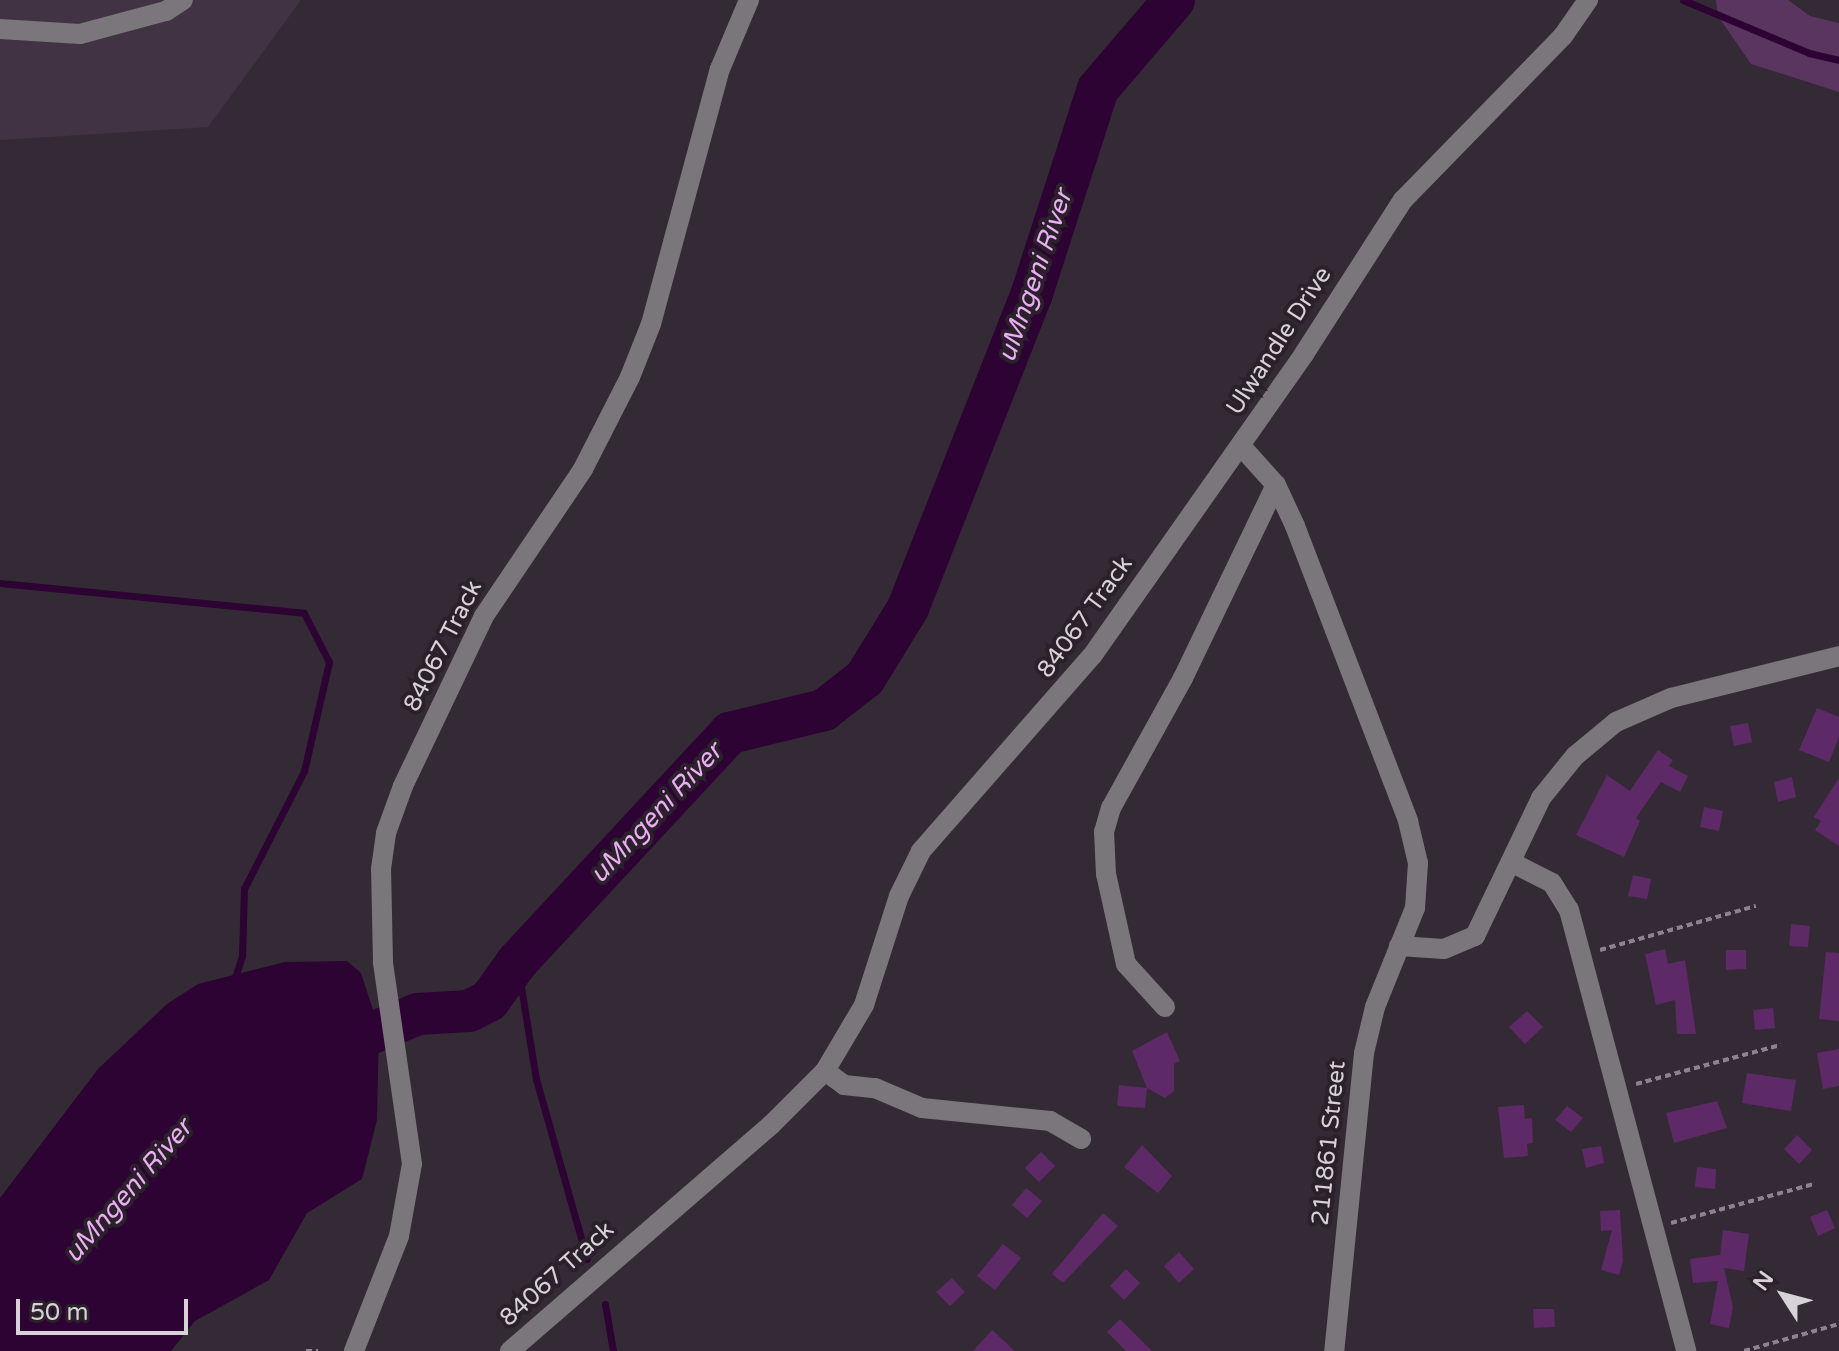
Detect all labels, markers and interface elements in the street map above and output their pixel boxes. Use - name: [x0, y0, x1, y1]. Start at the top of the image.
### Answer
- water label: uMngeni River: [991, 186, 1079, 366]
- street label: Ulwandle Drive: [1220, 262, 1338, 420]
- street label: 84067 Track: [1031, 551, 1139, 683]
- street label: 84067 Track: [398, 576, 488, 716]
- water label: uMngeni River: [583, 737, 729, 889]
- street label: 211861 Street: [1306, 1059, 1352, 1227]
- water label: uMngeni River: [57, 1113, 199, 1269]
- street label: 84067 Track: [494, 1215, 620, 1333]
- north arrow: [1743, 1255, 1823, 1335]
- text: N: [1748, 1266, 1779, 1296]
- scale bar: [20, 1283, 192, 1333]
- text: 50 m: [30, 1298, 88, 1327]

